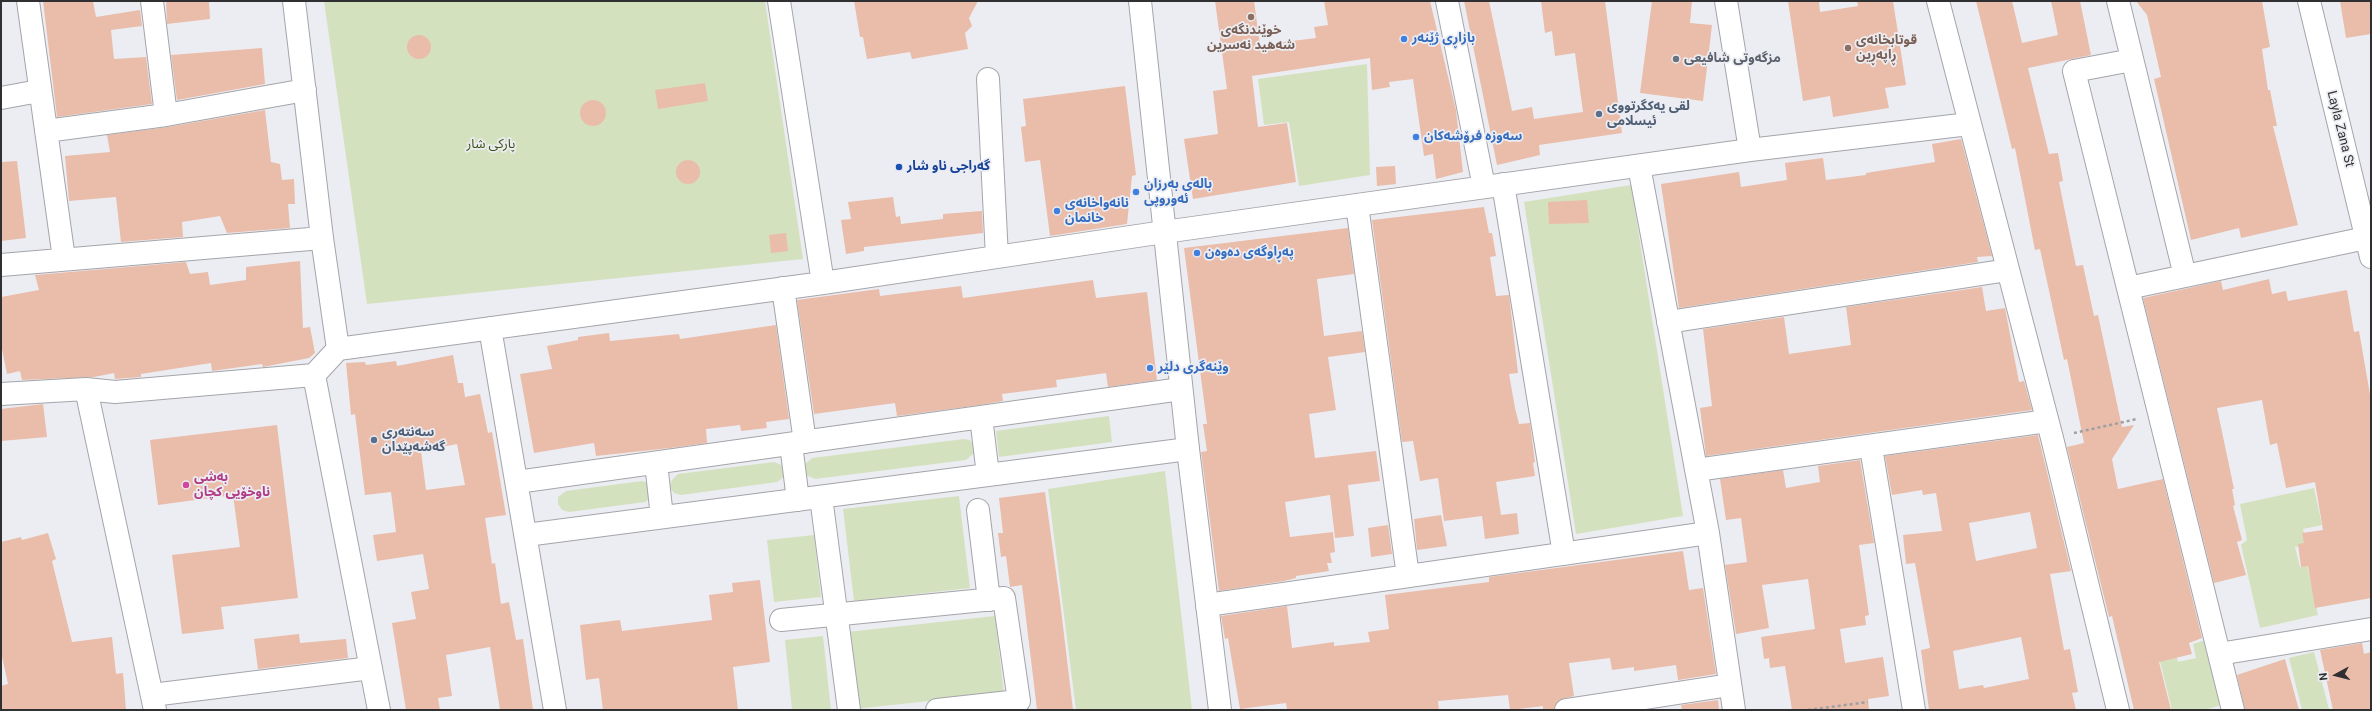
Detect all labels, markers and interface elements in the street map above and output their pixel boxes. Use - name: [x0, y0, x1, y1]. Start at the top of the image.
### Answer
- marker: خوێندنگەی شەهید نەسرین: [1246, 12, 1256, 22]
- place label: خوێندنگەی شەهید نەسرین: [1207, 23, 1295, 54]
- place label: بازاڕی ژێنەر: [1412, 31, 1475, 47]
- place label: قوتابخانەی ڕاپەڕین: [1856, 33, 1917, 64]
- marker: بازاڕی ژێنەر: [1399, 34, 1409, 44]
- marker: قوتابخانەی ڕاپەڕین: [1843, 43, 1853, 53]
- place label: مزگەوتی شافیعی: [1684, 51, 1781, 67]
- marker: مزگەوتی شافیعی: [1671, 54, 1681, 64]
- street label: Layla Zana St: [2323, 89, 2357, 169]
- place label: لقی یەکگرتووی ئیسلامی: [1607, 99, 1690, 130]
- marker: لقی یەکگرتووی ئیسلامی: [1594, 109, 1604, 119]
- place label: سەوزە فرۆشەکان: [1424, 129, 1522, 145]
- marker: سەوزە فرۆشەکان: [1411, 132, 1421, 142]
- park label: پاركى شار: [467, 137, 515, 153]
- place label: گەراجی ناو شار: [907, 159, 990, 175]
- marker: گەراجی ناو شار: [894, 162, 904, 172]
- place label: بالەی بەرزان ئەوروپی: [1144, 177, 1212, 208]
- marker: بالەی بەرزان ئەوروپی: [1131, 187, 1141, 197]
- place label: نانەواخانەی خانمان: [1065, 196, 1129, 227]
- marker: نانەواخانەی خانمان: [1052, 206, 1062, 216]
- place label: پەڕاوگەی دەوەن: [1205, 245, 1294, 261]
- marker: پەڕاوگەی دەوەن: [1192, 248, 1202, 258]
- place label: وێنەگری دلێر: [1158, 360, 1229, 376]
- marker: وێنەگری دلێر: [1145, 363, 1155, 373]
- place label: سەنتەری گەشەپێدان: [382, 425, 445, 456]
- marker: سەنتەری گەشەپێدان: [369, 435, 379, 445]
- place label: بەشی ناوخۆیی کچان: [194, 470, 270, 501]
- marker: بەشی ناوخۆیی کچان: [181, 480, 191, 490]
- north arrow: [2316, 655, 2356, 695]
- text: N: [2317, 672, 2331, 681]

